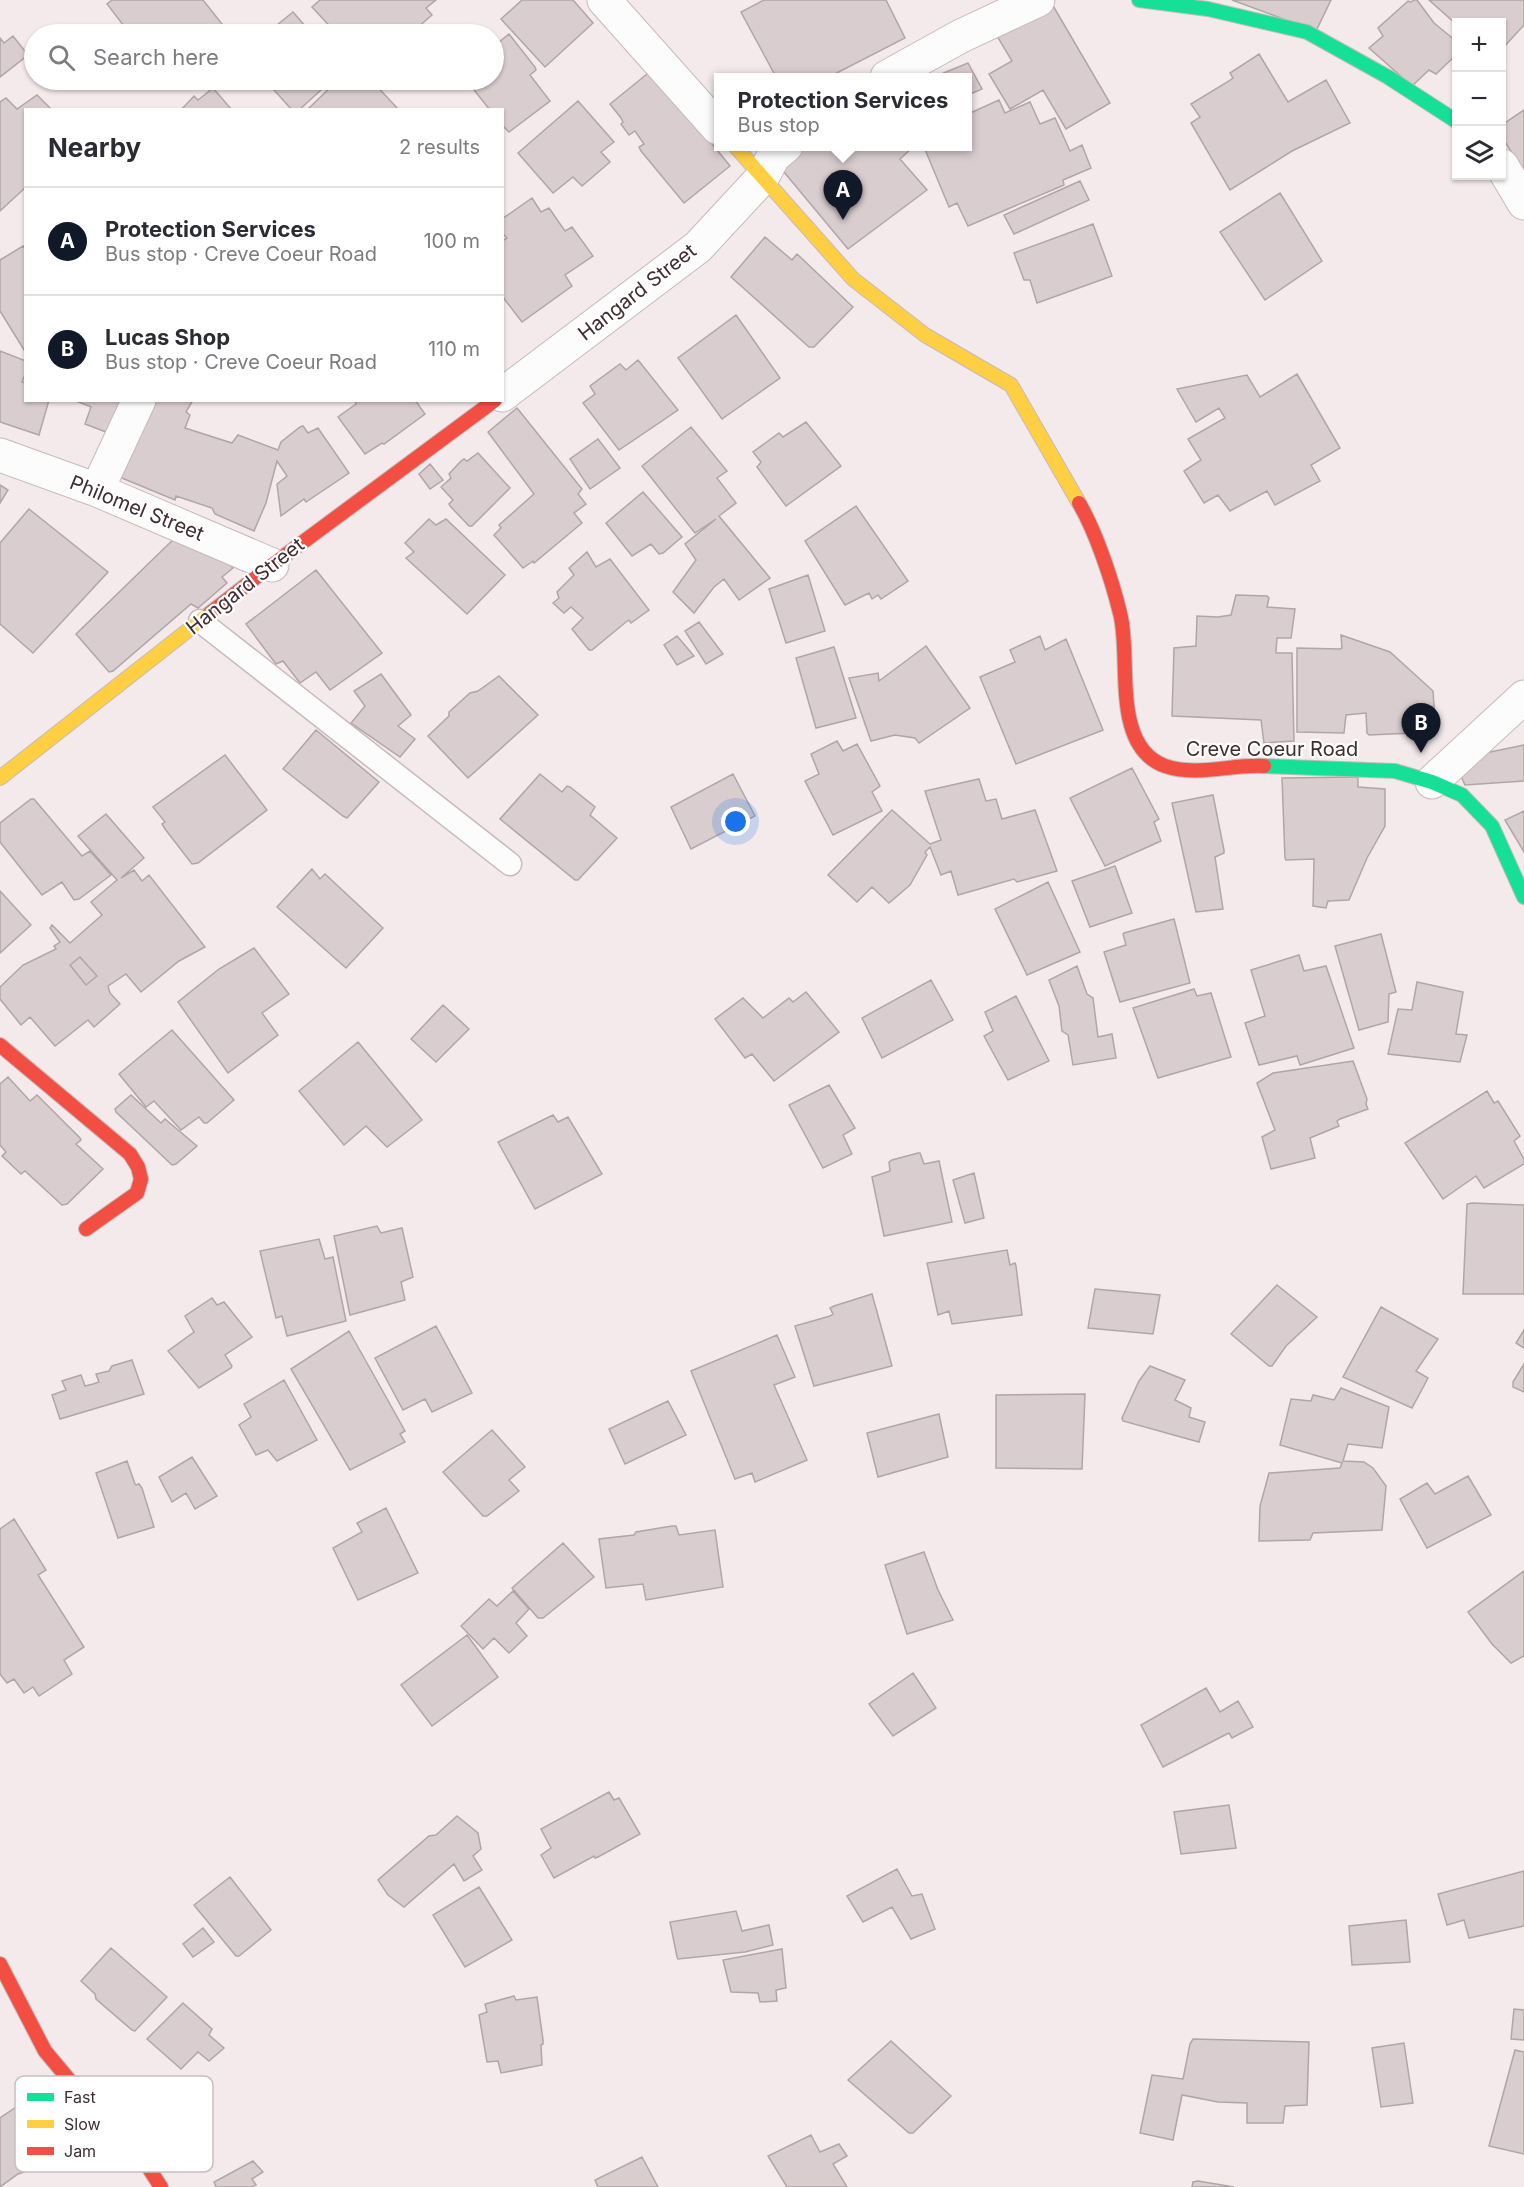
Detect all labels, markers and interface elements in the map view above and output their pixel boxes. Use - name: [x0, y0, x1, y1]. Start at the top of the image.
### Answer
- map controls: [1452, 18, 1506, 180]
- button: +: [1452, 18, 1506, 72]
- search box: [24, 24, 504, 90]
- icon: search: [45, 41, 78, 74]
- text: Search here: [93, 44, 219, 70]
- button: −: [1452, 72, 1506, 126]
- popup: [714, 73, 972, 151]
- text: Protection Services: [738, 87, 948, 113]
- text: Bus stop: [738, 113, 820, 137]
- button: layers: [1452, 126, 1506, 180]
- text: Nearby: [48, 132, 141, 163]
- text: 2 results: [399, 135, 480, 159]
- pin: A: [824, 170, 862, 220]
- text: Protection Services: [105, 216, 316, 242]
- text: A: [60, 229, 75, 253]
- text: 100 m: [423, 229, 480, 253]
- street label: Hangard Street: [573, 238, 701, 345]
- text: Bus stop · Creve Coeur Road: [105, 242, 377, 266]
- text: Lucas Shop: [105, 324, 230, 350]
- text: B: [61, 337, 74, 361]
- text: 110 m: [428, 337, 480, 361]
- text: Bus stop · Creve Coeur Road: [105, 350, 377, 374]
- street label: Philomel Street: [67, 470, 208, 546]
- street label: Hangard Street: [181, 532, 309, 639]
- pin: B: [1402, 704, 1440, 753]
- street label: Creve Coeur Road: [1186, 737, 1358, 761]
- your location: [721, 807, 750, 836]
- legend: [15, 2076, 213, 2172]
- text: Fast: [64, 2087, 96, 2107]
- text: Slow: [64, 2114, 101, 2134]
- text: Jam: [64, 2141, 96, 2161]

